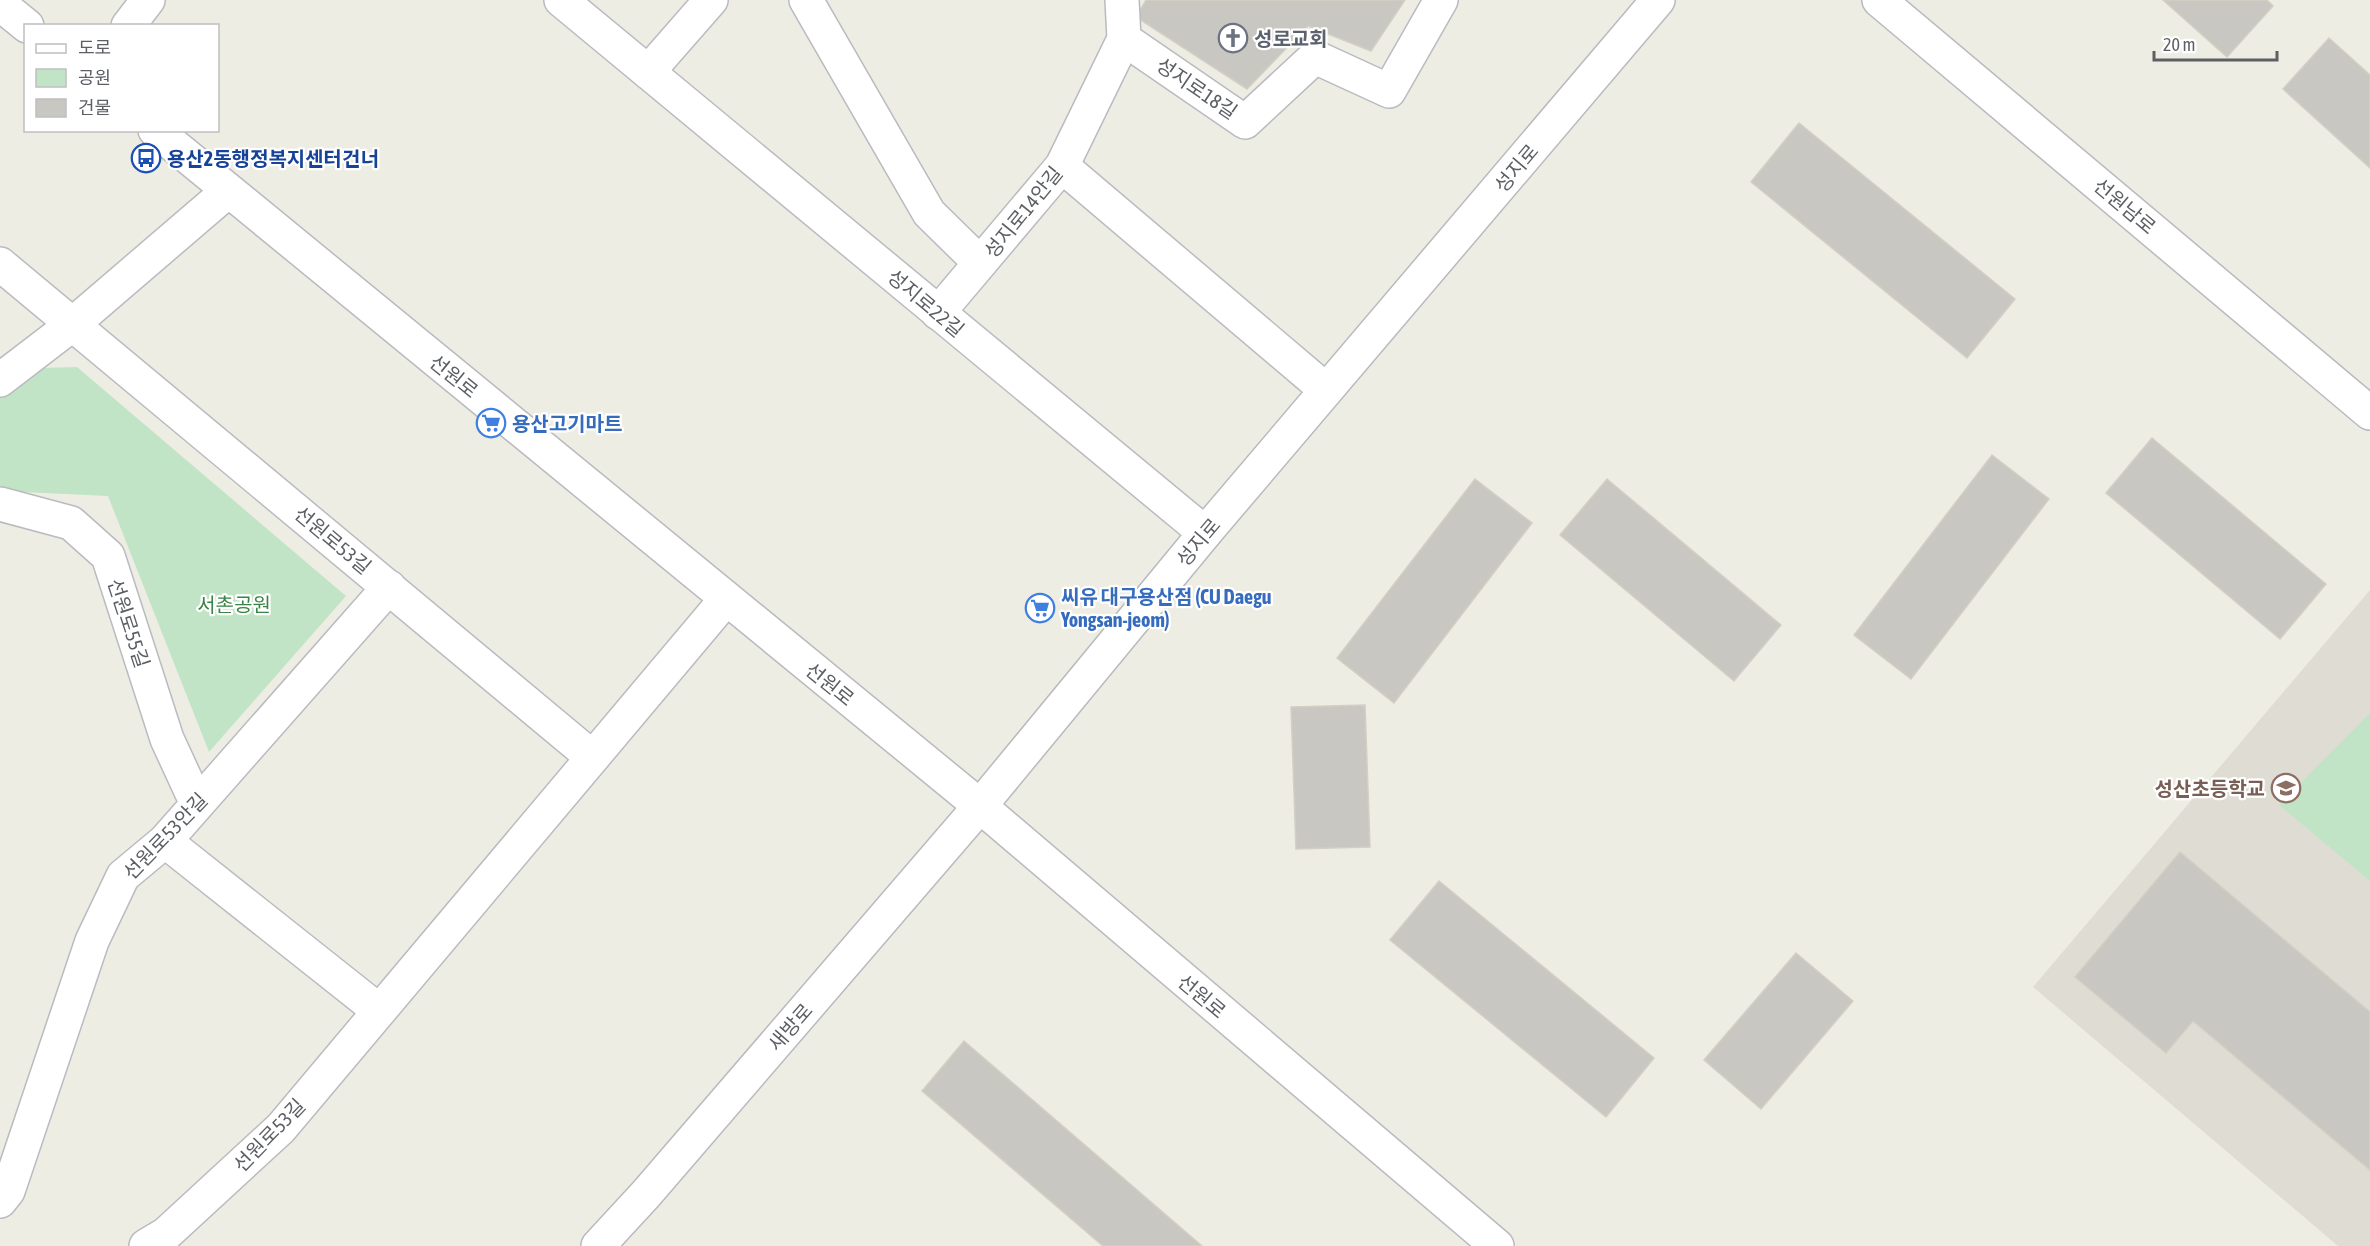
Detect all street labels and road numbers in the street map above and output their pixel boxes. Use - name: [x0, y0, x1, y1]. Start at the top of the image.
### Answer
- street label: 성지로18길: [1152, 53, 1242, 123]
- street label: 성지로: [1489, 139, 1543, 197]
- street label: 성지로14안길: [979, 162, 1067, 262]
- street label: 선원남로: [2089, 174, 2161, 238]
- street label: 성지로22길: [883, 264, 969, 342]
- street label: 선원로: [425, 350, 483, 402]
- street label: 선원로53길: [290, 501, 376, 579]
- street label: 성지로: [1171, 513, 1225, 571]
- street label: 선원로55길: [104, 576, 154, 670]
- street label: 선원로: [801, 658, 859, 710]
- street label: 선원로53안길: [118, 788, 212, 884]
- street label: 선원로: [1173, 969, 1231, 1023]
- street label: 새방로: [763, 999, 817, 1055]
- street label: 선원로53길: [229, 1094, 309, 1176]

